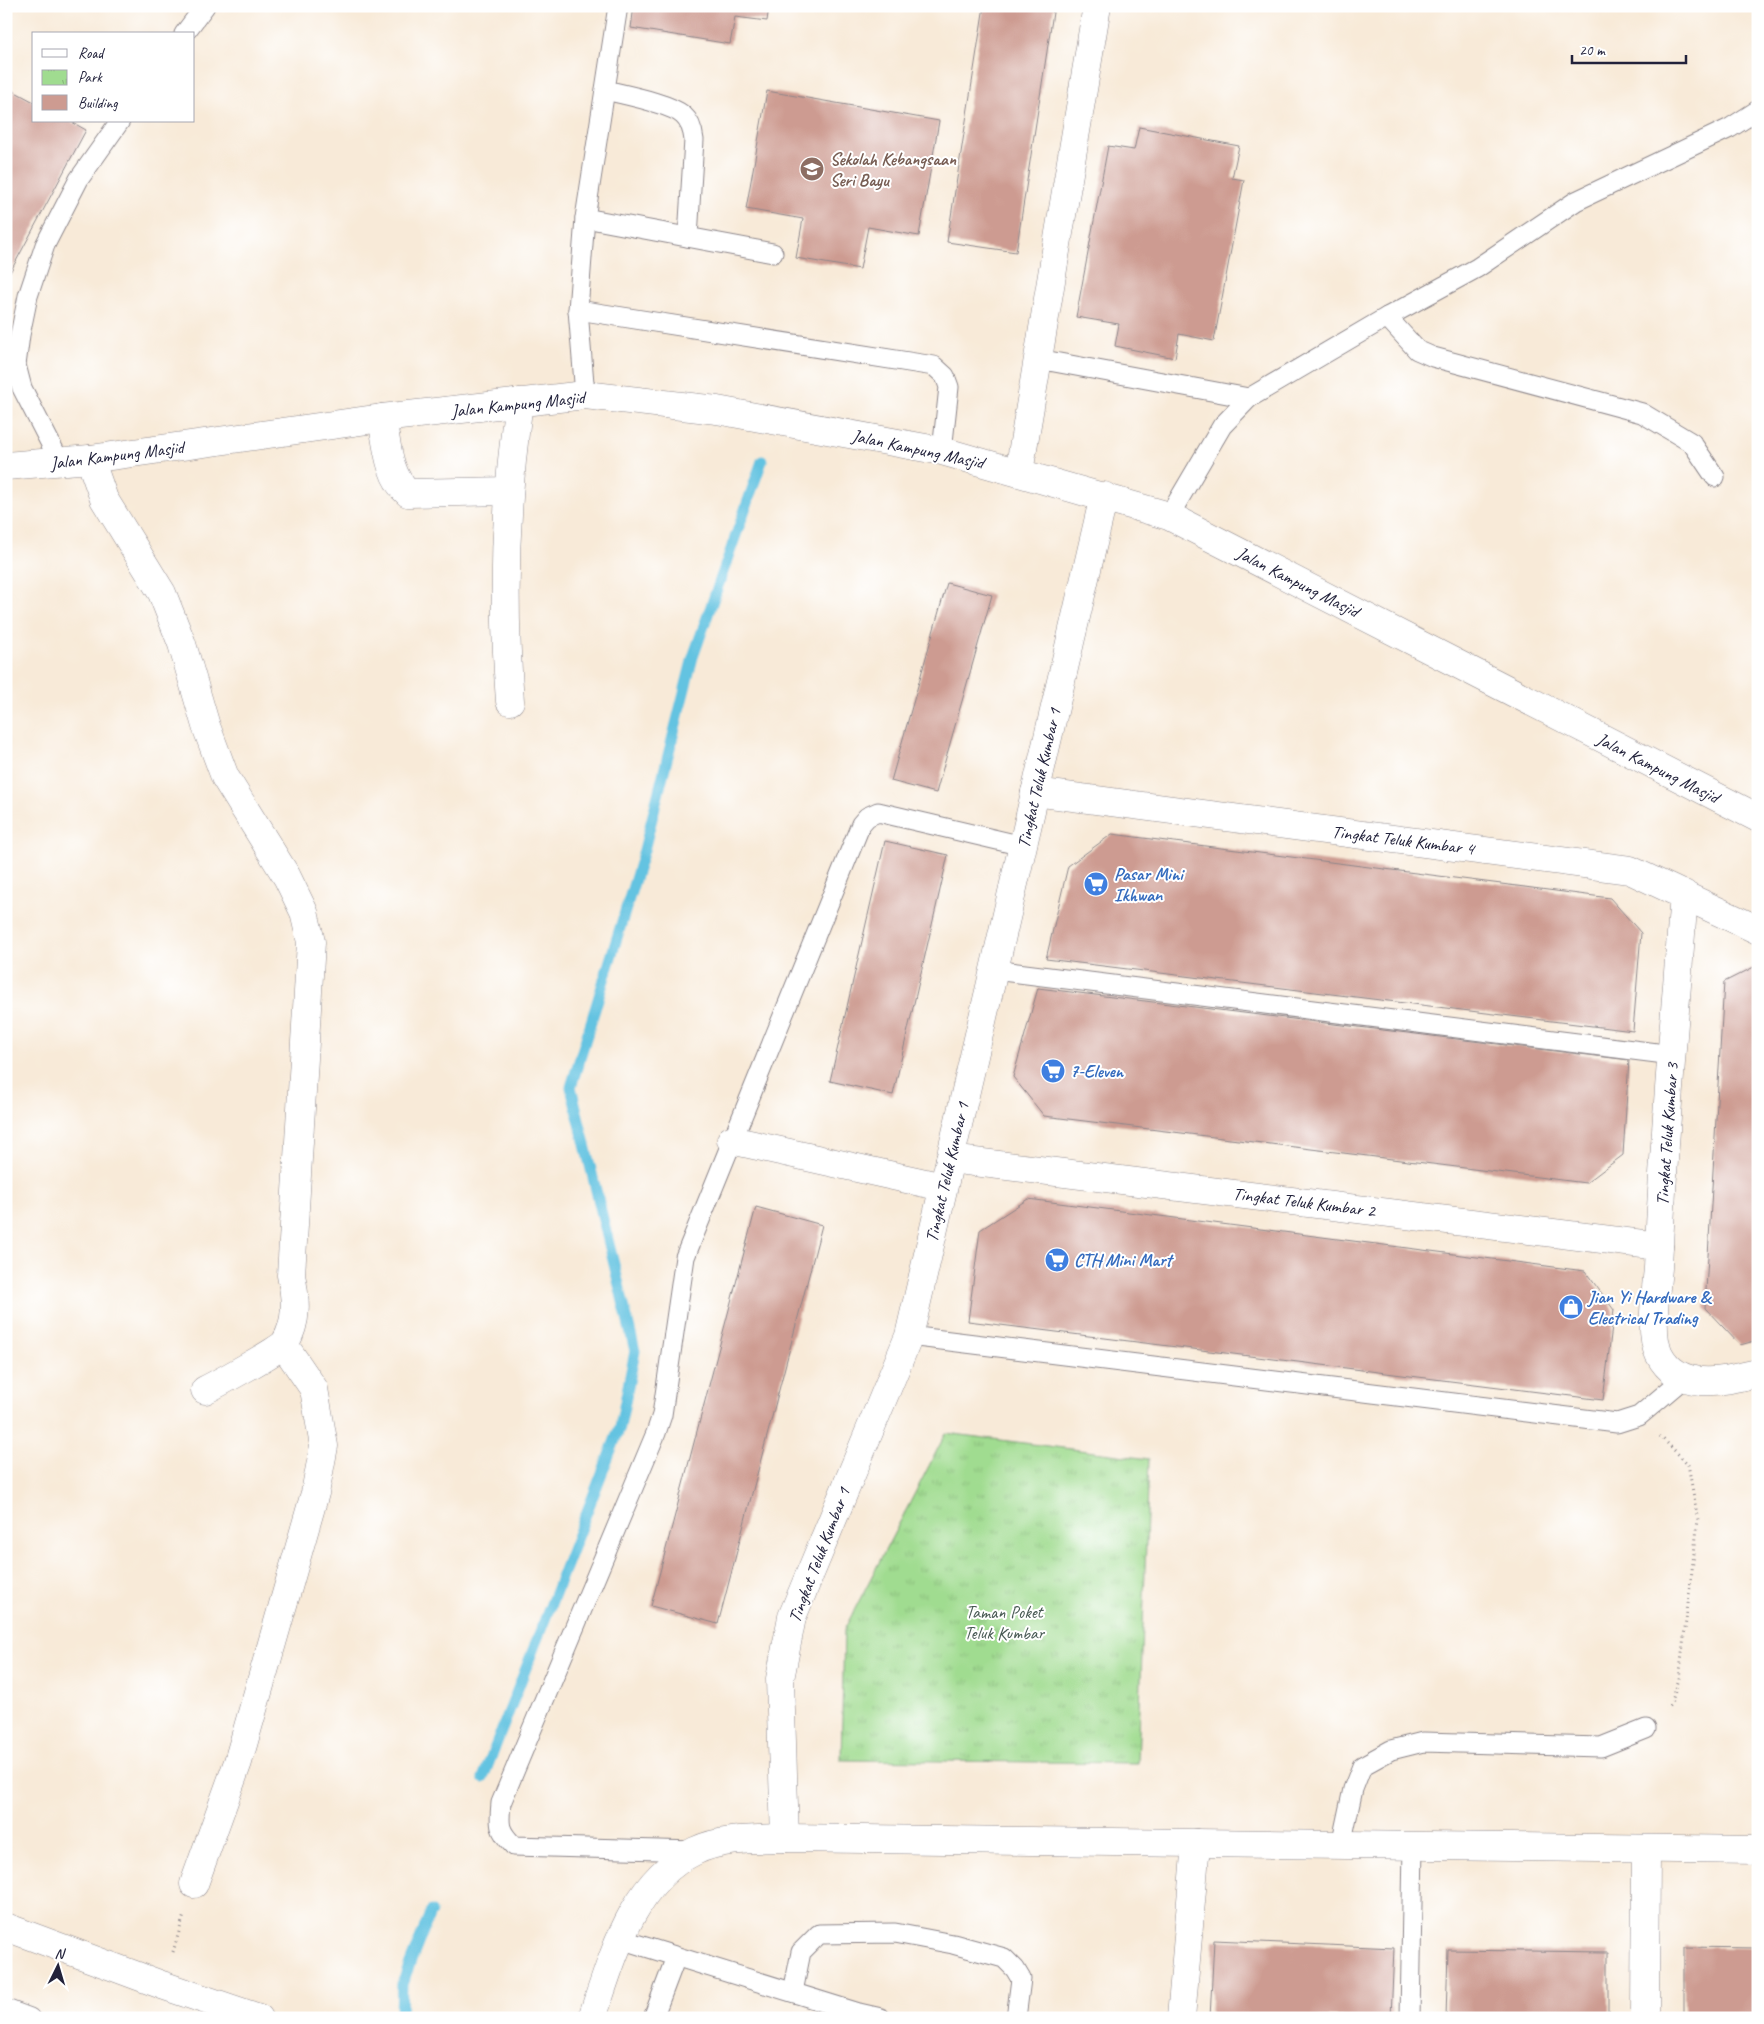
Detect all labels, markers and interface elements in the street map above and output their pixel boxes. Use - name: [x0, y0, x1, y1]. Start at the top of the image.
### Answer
- legend: [32, 32, 195, 122]
- scale bar: [1572, 32, 1685, 64]
- text: 20 m: [1579, 41, 1606, 60]
- text: Road: [78, 44, 105, 63]
- text: Park: [78, 68, 103, 87]
- text: Building: [78, 94, 118, 113]
- place label: Sekolah Kebangsaan Seri Bayu: [830, 148, 957, 191]
- school or university icon: Sekolah Kebangsaan Seri Bayu: [799, 156, 825, 182]
- street label: Jalan Kampung Masjid: [449, 386, 589, 422]
- street label: Jalan Kampung Masjid: [849, 424, 989, 474]
- street label: Jalan Kampung Masjid: [48, 436, 188, 474]
- street label: Jalan Kampung Masjid: [1232, 541, 1365, 624]
- street label: Tingkat Teluk Kumbar 1: [1012, 705, 1066, 850]
- street label: Jalan Kampung Masjid: [1592, 727, 1725, 810]
- street label: Tingkat Teluk Kumbar 4: [1331, 820, 1477, 860]
- place label: Pasar Mini Ikhwan: [1114, 863, 1185, 906]
- supermarket icon: Pasar Mini Ikhwan: [1083, 871, 1109, 897]
- supermarket icon: 7-Eleven: [1040, 1058, 1066, 1084]
- place label: 7-Eleven: [1070, 1060, 1125, 1082]
- street label: Tingkat Teluk Kumbar 3: [1651, 1060, 1683, 1206]
- street label: Tingkat Teluk Kumbar 1: [920, 1099, 974, 1244]
- street label: Tingkat Teluk Kumbar 2: [1232, 1182, 1378, 1222]
- supermarket icon: CTH Mini Mart: [1044, 1247, 1070, 1273]
- place label: CTH Mini Mart: [1074, 1249, 1174, 1271]
- place label: Jian Yi Hardware & Electrical Trading: [1586, 1286, 1713, 1329]
- shop icon: Jian Yi Hardware & Electrical Trading: [1558, 1294, 1584, 1320]
- street label: Tingkat Teluk Kumbar 1: [783, 1484, 855, 1626]
- park label: Taman Poket Teluk Kumbar: [964, 1601, 1046, 1644]
- north arrow: [32, 1942, 82, 1992]
- text: N: [54, 1945, 66, 1963]

